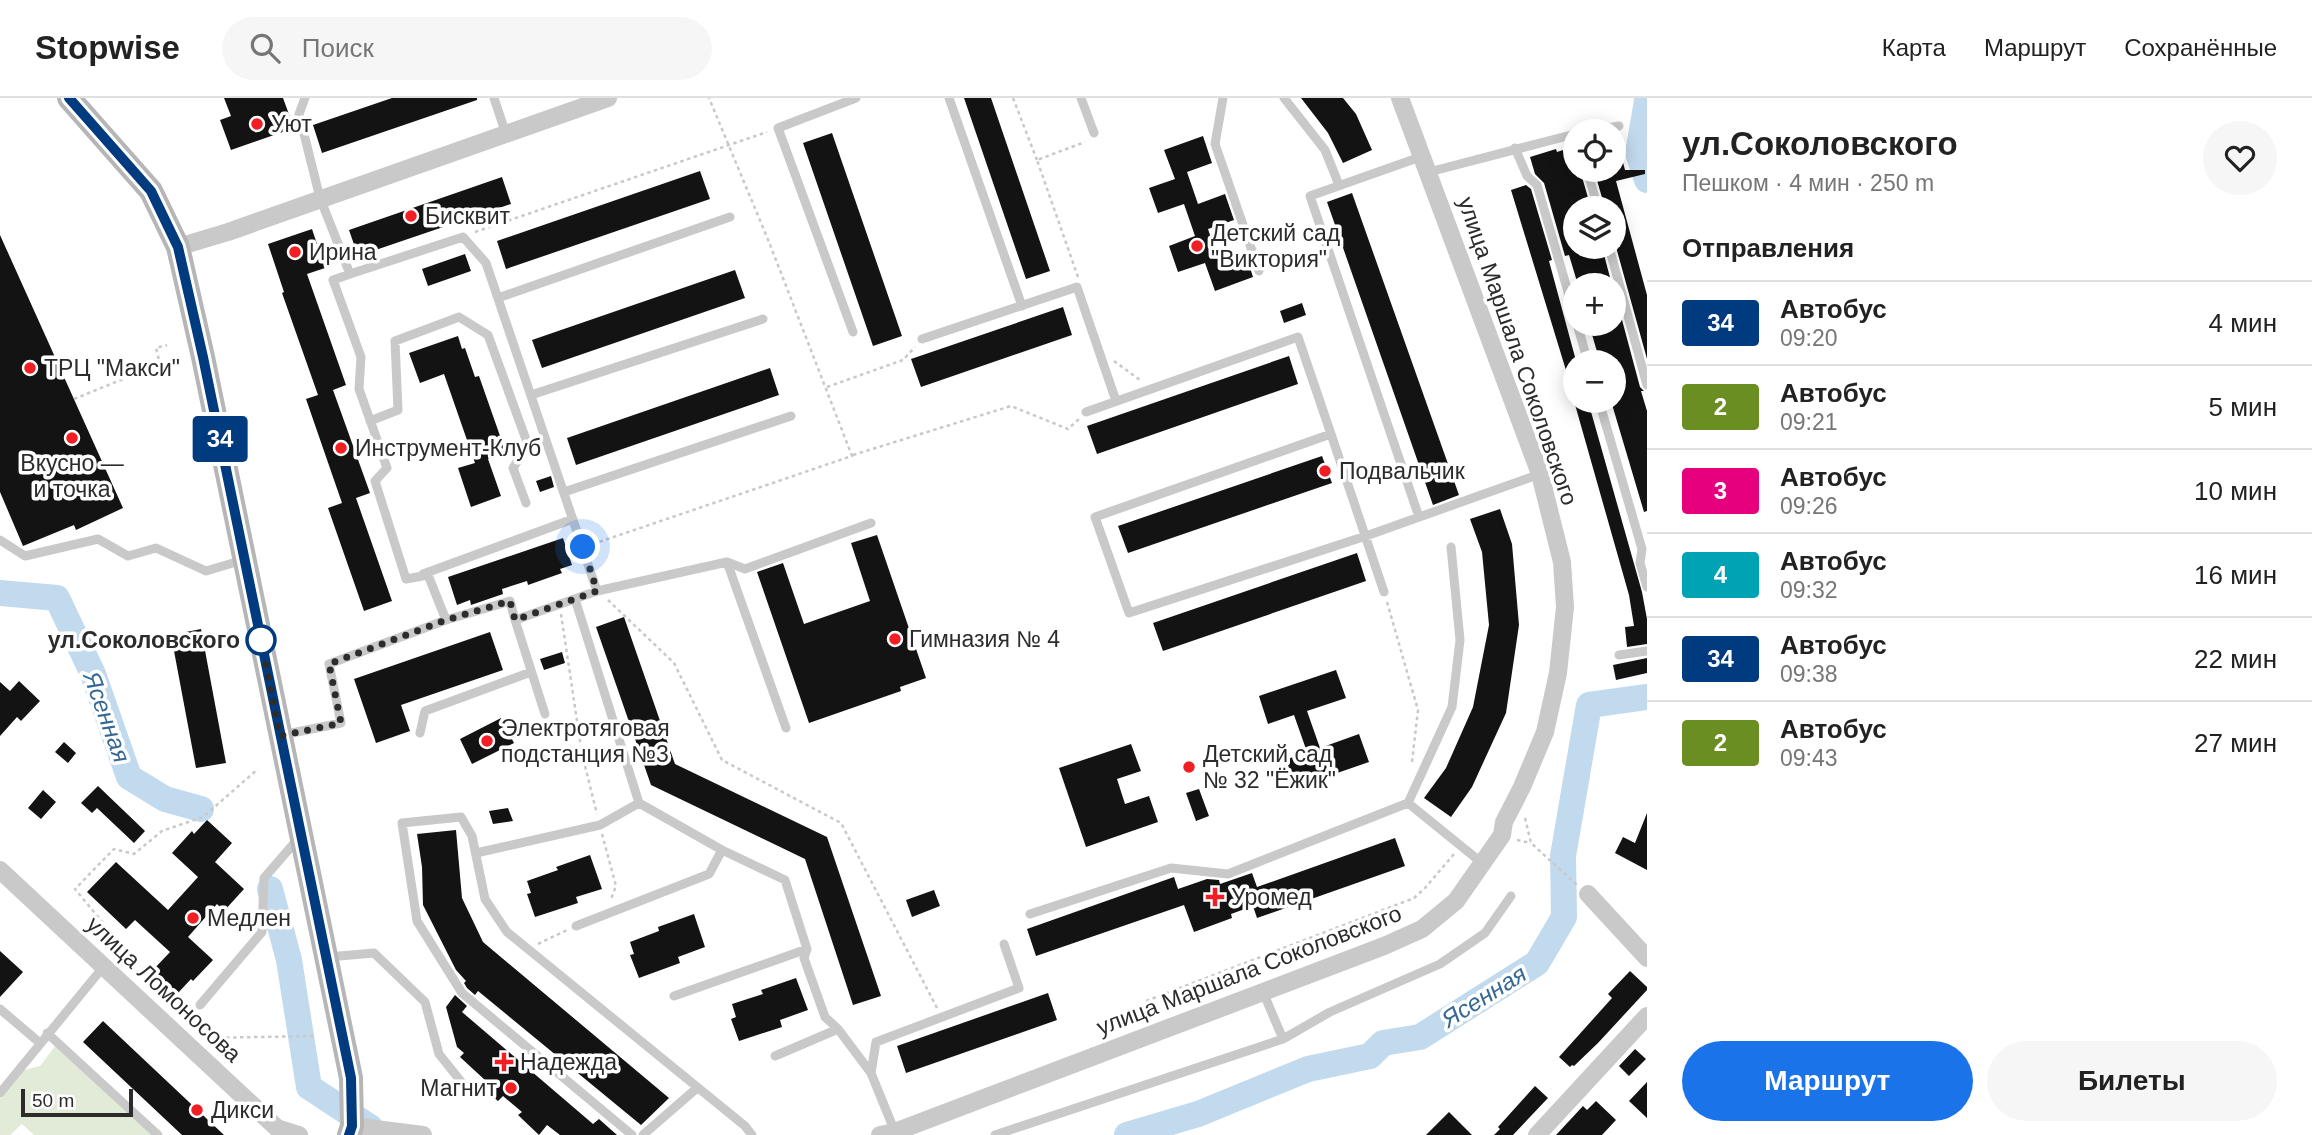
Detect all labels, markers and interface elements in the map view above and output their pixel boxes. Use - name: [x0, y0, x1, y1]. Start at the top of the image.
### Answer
- search box: [222, 17, 712, 80]
- text: Stopwise: [35, 29, 180, 66]
- icon: search: [246, 29, 284, 67]
- text: Поиск: [302, 33, 374, 63]
- text: Карта: [1882, 34, 1946, 61]
- text: Маршрут: [1984, 34, 2086, 61]
- text: Сохранённые: [2124, 34, 2277, 61]
- place label: Уют: [271, 111, 312, 137]
- marker: Уют: [249, 116, 265, 132]
- map controls: [1563, 119, 1626, 413]
- button: locate: [1563, 119, 1626, 182]
- button: heart: [2203, 121, 2277, 195]
- text: ул.Соколовского: [1682, 125, 1958, 162]
- text: Пешком · 4 мин · 250 m: [1682, 170, 1934, 196]
- street label: улица Маршала Соколовского: [1453, 193, 1583, 509]
- button: layers: [1563, 196, 1626, 259]
- place label: Бисквит: [425, 203, 511, 229]
- marker: Бисквит: [403, 208, 419, 224]
- place label: Детский сад "Виктория": [1211, 220, 1341, 272]
- text: Отправления: [1682, 233, 1854, 263]
- marker: Детский сад "Виктория": [1189, 238, 1205, 254]
- place label: Ирина: [309, 239, 377, 265]
- marker: Ирина: [287, 244, 303, 260]
- button: +: [1563, 273, 1626, 336]
- text: Автобус: [1780, 294, 1887, 324]
- text: 4 мин: [2209, 308, 2277, 338]
- text: 34: [1707, 309, 1734, 336]
- text: 09:20: [1780, 325, 1838, 351]
- button: −: [1563, 350, 1626, 413]
- place label: ТРЦ "Макси": [44, 355, 180, 381]
- marker: ТРЦ "Макси": [22, 360, 38, 376]
- text: Автобус: [1780, 378, 1887, 408]
- text: 5 мин: [2209, 392, 2277, 422]
- text: 2: [1714, 393, 1727, 420]
- text: 09:21: [1780, 409, 1838, 435]
- line badge: 34: [188, 416, 252, 462]
- text: 34: [207, 425, 233, 452]
- marker: Вкусно — и точка: [64, 430, 80, 446]
- place label: Инструмент-Клуб: [355, 435, 541, 461]
- marker: Инструмент-Клуб: [333, 440, 349, 456]
- place label: Вкусно — и точка: [20, 450, 124, 502]
- place label: Подвальчик: [1339, 458, 1466, 484]
- text: Автобус: [1780, 462, 1887, 492]
- marker: Подвальчик: [1317, 463, 1333, 479]
- text: 10 мин: [2194, 476, 2277, 506]
- text: 3: [1714, 477, 1727, 504]
- text: 09:26: [1780, 493, 1838, 519]
- your location: [565, 529, 600, 564]
- text: Автобус: [1780, 546, 1887, 576]
- text: 16 мин: [2194, 560, 2277, 590]
- text: 4: [1714, 561, 1727, 588]
- text: 09:32: [1780, 577, 1838, 603]
- marker: ул.Соколовского: [246, 625, 276, 655]
- place label: Гимназия № 4: [909, 626, 1060, 652]
- place label: ул.Соколовского: [48, 627, 240, 653]
- text: Автобус: [1780, 630, 1887, 660]
- marker: Гимназия № 4: [887, 631, 903, 647]
- text: 22 мин: [2194, 644, 2277, 674]
- text: 34: [1707, 645, 1734, 672]
- text: 09:38: [1780, 661, 1838, 687]
- water label: Ясенная: [78, 666, 136, 766]
- text: Автобус: [1780, 714, 1887, 744]
- place label: Электротяговая подстанция №3: [501, 715, 670, 767]
- text: 27 мин: [2194, 728, 2277, 758]
- text: 2: [1714, 729, 1727, 756]
- marker: Электротяговая подстанция №3: [479, 733, 495, 749]
- place label: Детский сад № 32 "Ёжик": [1203, 741, 1336, 793]
- text: 09:43: [1780, 745, 1838, 771]
- marker: Детский сад № 32 "Ёжик": [1181, 759, 1197, 775]
- place label: Уромед: [1231, 884, 1312, 910]
- marker: Уромед: [1205, 887, 1225, 907]
- street label: улица Маршала Соколовского: [1093, 900, 1405, 1040]
- place label: Медлен: [207, 905, 291, 931]
- marker: Медлен: [185, 910, 201, 926]
- street label: улица Ломоносова: [82, 911, 246, 1067]
- water label: Ясенная: [1435, 959, 1531, 1033]
- button: Маршрут: [1682, 1041, 1973, 1121]
- button: Билеты: [1987, 1041, 2277, 1121]
- place label: Надежда: [520, 1049, 617, 1075]
- marker: Надежда: [494, 1052, 514, 1072]
- place label: Магнит: [420, 1075, 497, 1101]
- marker: Магнит: [503, 1080, 519, 1096]
- scale bar: [21, 1086, 133, 1118]
- text: 50 m: [32, 1090, 74, 1111]
- place label: Дикси: [211, 1097, 274, 1123]
- marker: Дикси: [189, 1102, 205, 1118]

